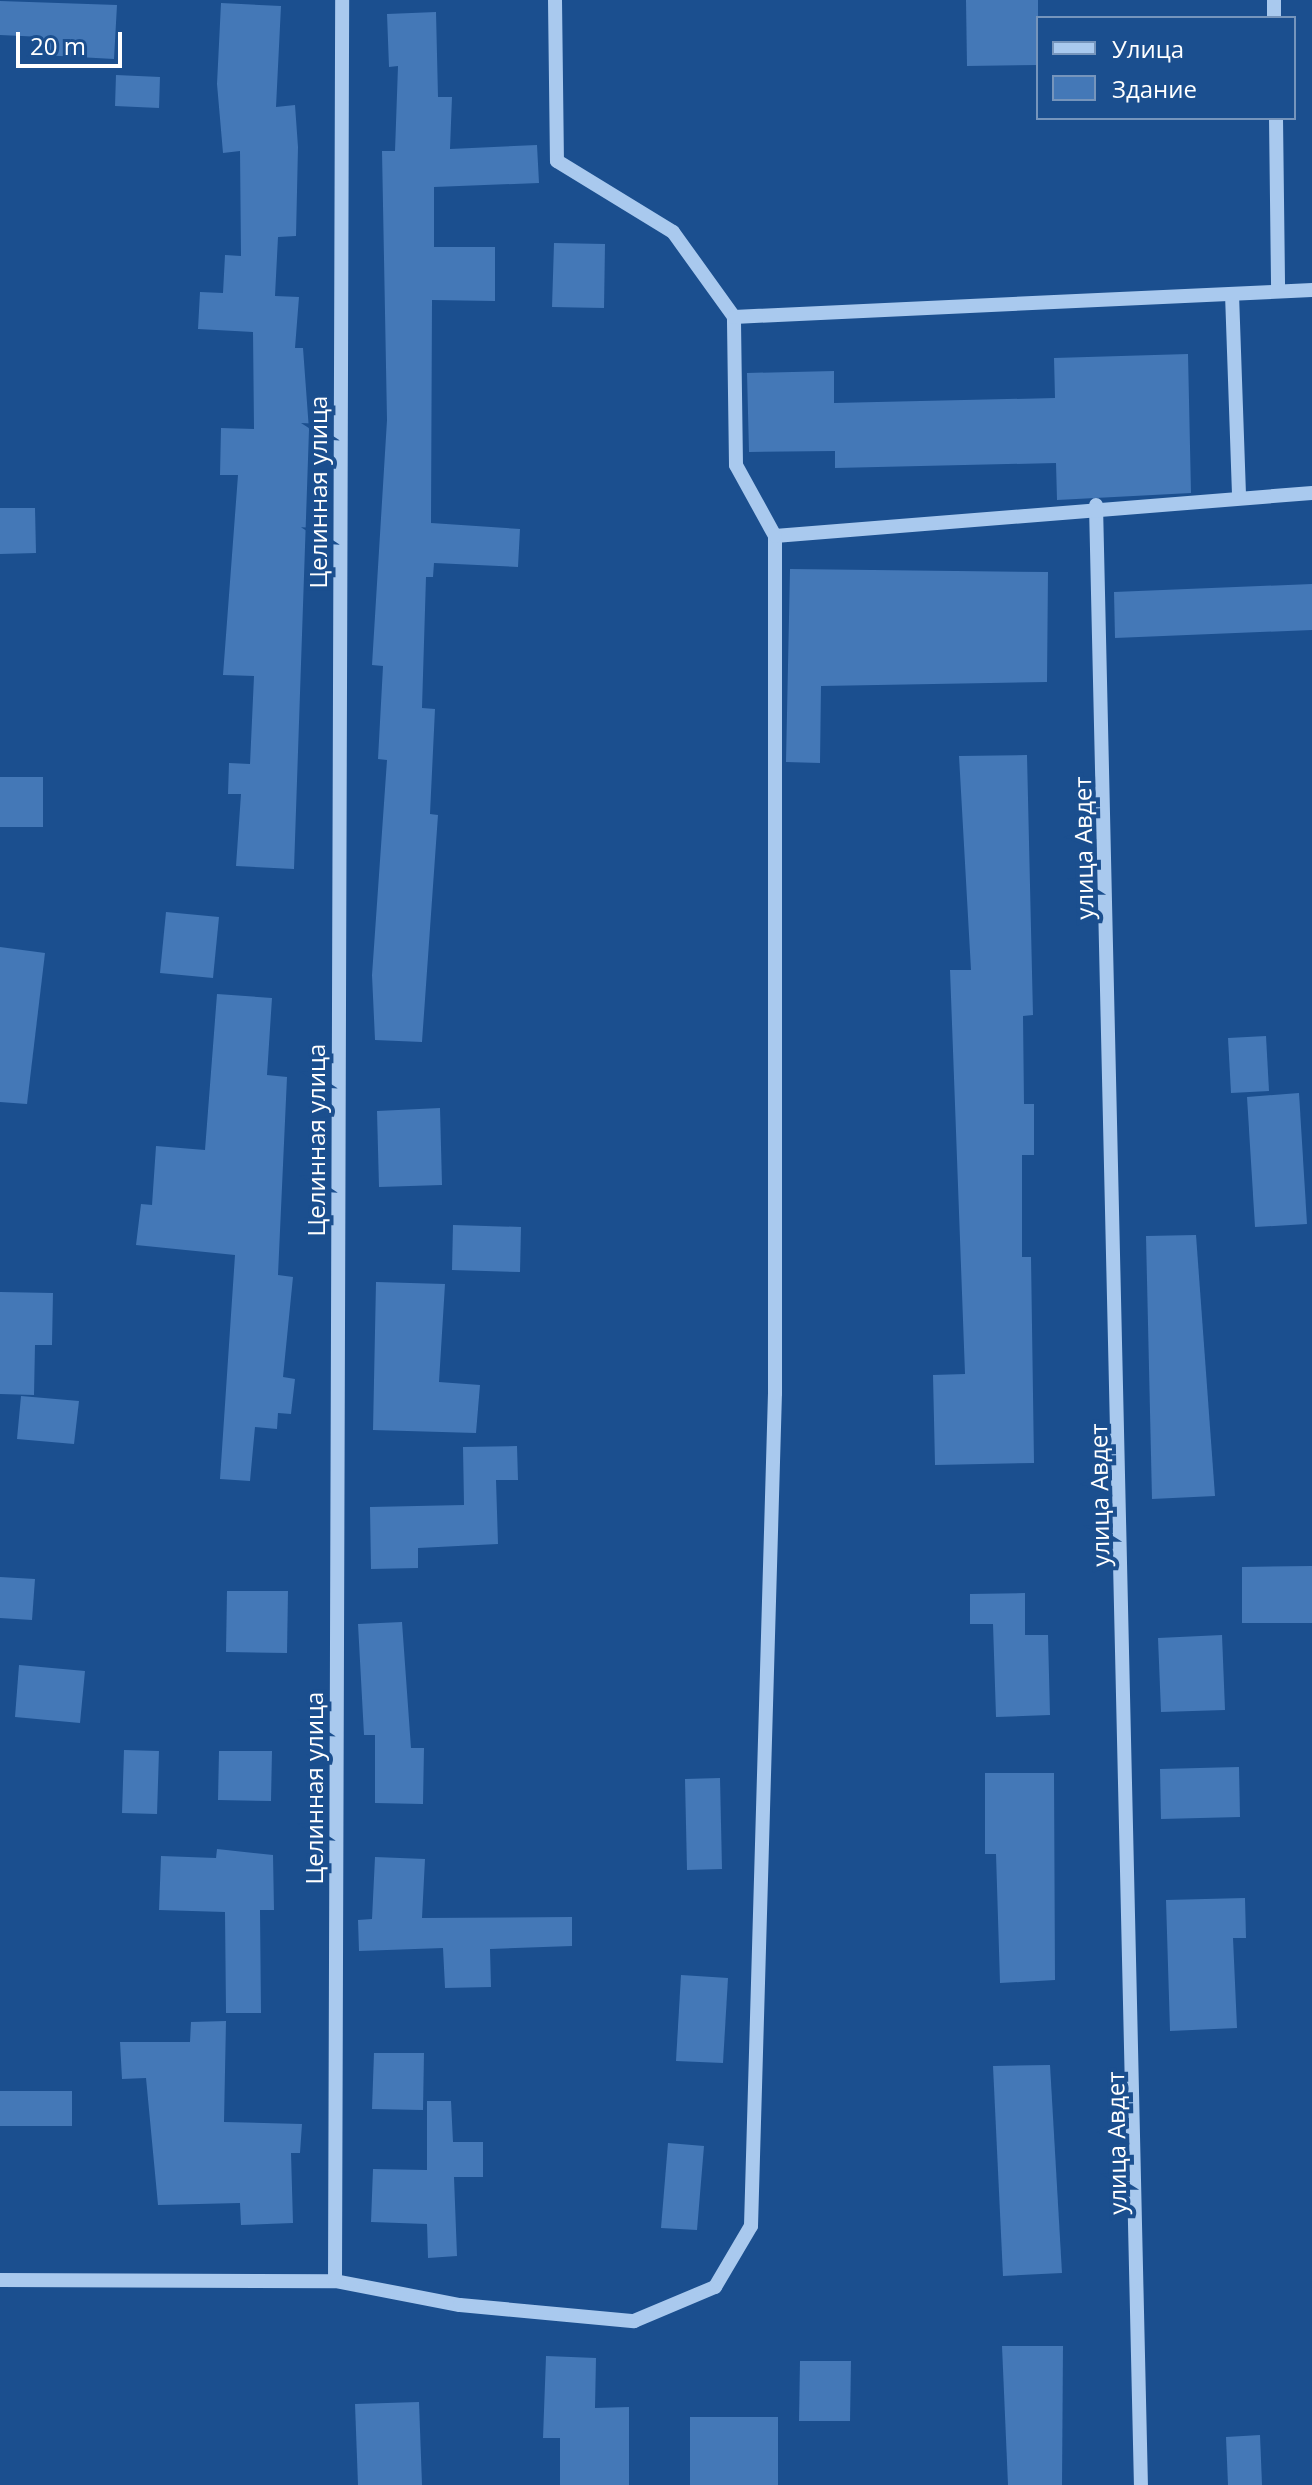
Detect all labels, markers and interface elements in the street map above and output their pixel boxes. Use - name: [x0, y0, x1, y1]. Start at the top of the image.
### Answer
- scale bar: [20, 16, 126, 66]
- legend: [1036, 16, 1296, 120]
- text: 20 m: [30, 29, 86, 62]
- text: Улица: [1112, 32, 1184, 65]
- text: Здание: [1112, 72, 1197, 105]
- street label: Целинная улица: [304, 396, 332, 588]
- street label: улица Авдет: [1067, 776, 1099, 920]
- street label: Целинная улица: [302, 1044, 330, 1236]
- street label: улица Авдет: [1083, 1423, 1115, 1567]
- street label: Целинная улица: [300, 1692, 328, 1884]
- street label: улица Авдет: [1100, 2071, 1132, 2215]

